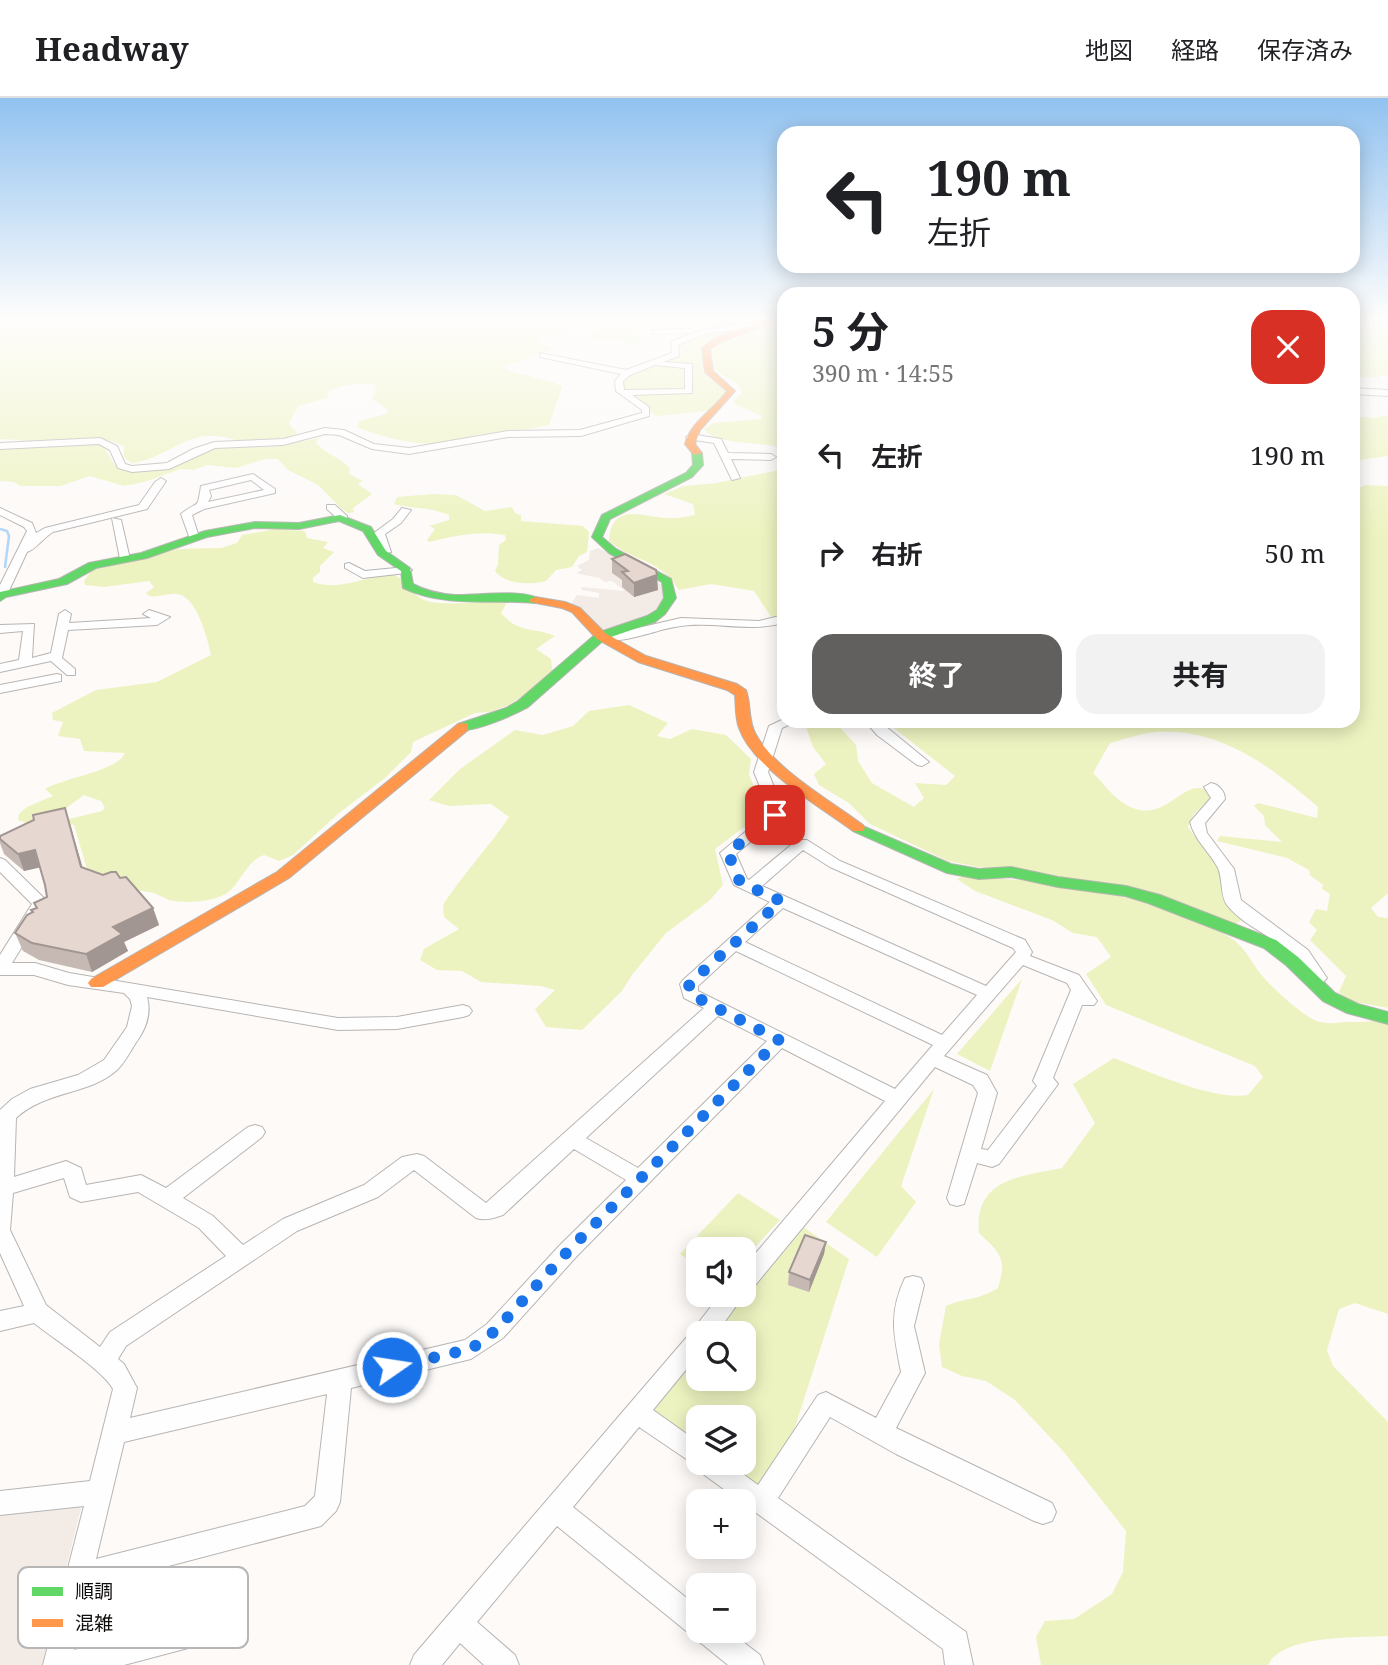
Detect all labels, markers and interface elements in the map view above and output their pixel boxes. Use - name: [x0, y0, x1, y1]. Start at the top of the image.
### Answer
- text: Headway: [35, 26, 189, 71]
- text: 地図: [1085, 33, 1133, 66]
- text: 経路: [1171, 33, 1219, 66]
- text: 保存済み: [1257, 33, 1353, 66]
- text: 190 m: [927, 144, 1071, 210]
- icon: left: [812, 154, 903, 245]
- text: 左折: [927, 210, 991, 253]
- text: 5 分: [812, 302, 889, 359]
- button: close: [1251, 310, 1325, 384]
- text: 390 m · 14:55: [812, 357, 954, 389]
- icon: left: [812, 436, 850, 474]
- text: 190 m: [1250, 437, 1325, 473]
- text: 左折: [871, 438, 923, 474]
- icon: right: [812, 534, 850, 572]
- text: 50 m: [1265, 535, 1325, 571]
- text: 右折: [871, 536, 923, 572]
- button: 終了: [812, 634, 1062, 714]
- button: 共有: [1076, 634, 1325, 714]
- pin: [745, 785, 805, 845]
- icon: arrive: [756, 796, 794, 834]
- map controls: [686, 1237, 756, 1643]
- button: sound: [686, 1237, 756, 1307]
- button: search: [686, 1321, 756, 1391]
- position arrow: [355, 1330, 429, 1404]
- button: layers: [686, 1405, 756, 1475]
- button: +: [686, 1489, 756, 1559]
- legend: [18, 1567, 248, 1648]
- button: −: [686, 1573, 756, 1643]
- text: 順調: [75, 1578, 113, 1604]
- text: 混雑: [75, 1610, 113, 1636]

